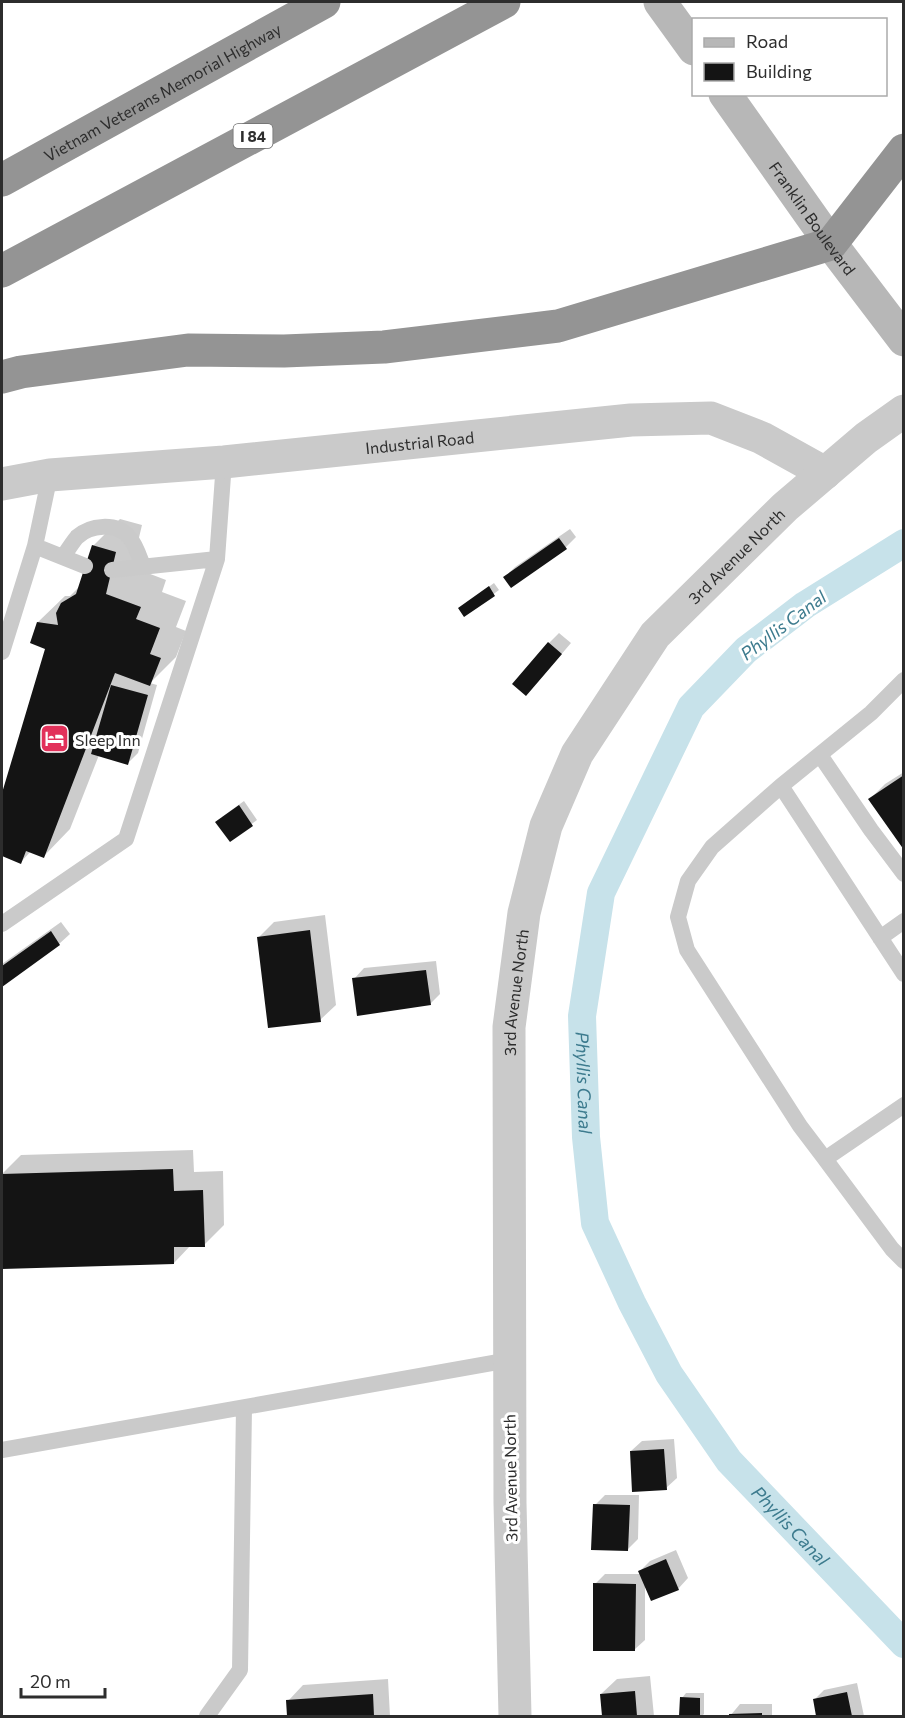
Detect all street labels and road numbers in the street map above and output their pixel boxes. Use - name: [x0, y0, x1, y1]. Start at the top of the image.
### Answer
- street label: Vietnam Veterans Memorial Highway: [40, 18, 284, 165]
- road number: I 84: [234, 124, 272, 148]
- street label: Franklin Boulevard: [766, 158, 860, 278]
- street label: Industrial Road: [364, 427, 475, 457]
- street label: 3rd Avenue North: [684, 504, 788, 607]
- street label: 3rd Avenue North: [499, 928, 531, 1056]
- street label: 3rd Avenue North: [499, 1414, 521, 1542]

